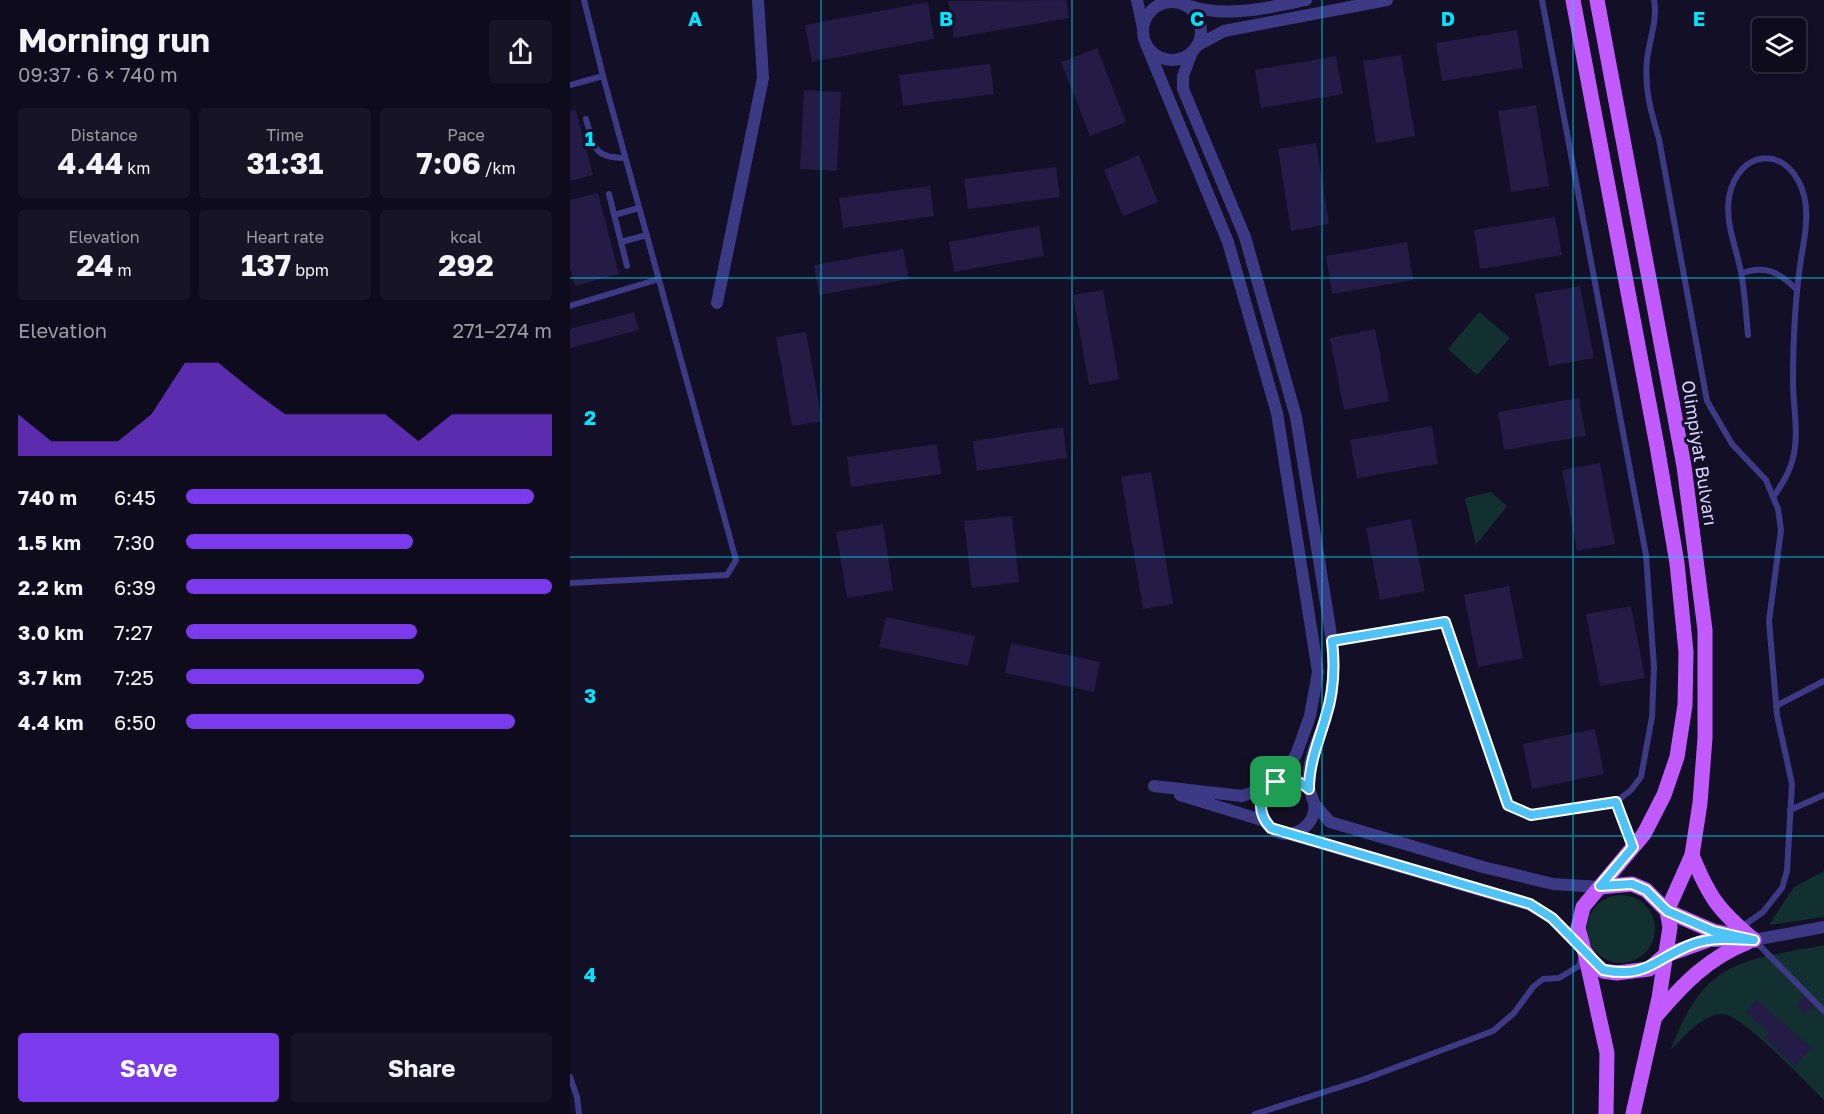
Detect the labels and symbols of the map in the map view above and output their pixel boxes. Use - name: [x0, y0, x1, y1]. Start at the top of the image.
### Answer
- text: A: [688, 6, 702, 30]
- text: B: [939, 6, 953, 30]
- text: C: [1190, 6, 1204, 30]
- text: D: [1441, 6, 1455, 30]
- text: E: [1693, 6, 1705, 30]
- text: 1: [585, 126, 595, 150]
- street label: Olimpiyat Bulvarı: [1678, 379, 1722, 527]
- text: 2: [584, 405, 596, 429]
- text: 3: [584, 683, 596, 707]
- pin: [1250, 756, 1301, 807]
- text: 4: [584, 962, 596, 986]

